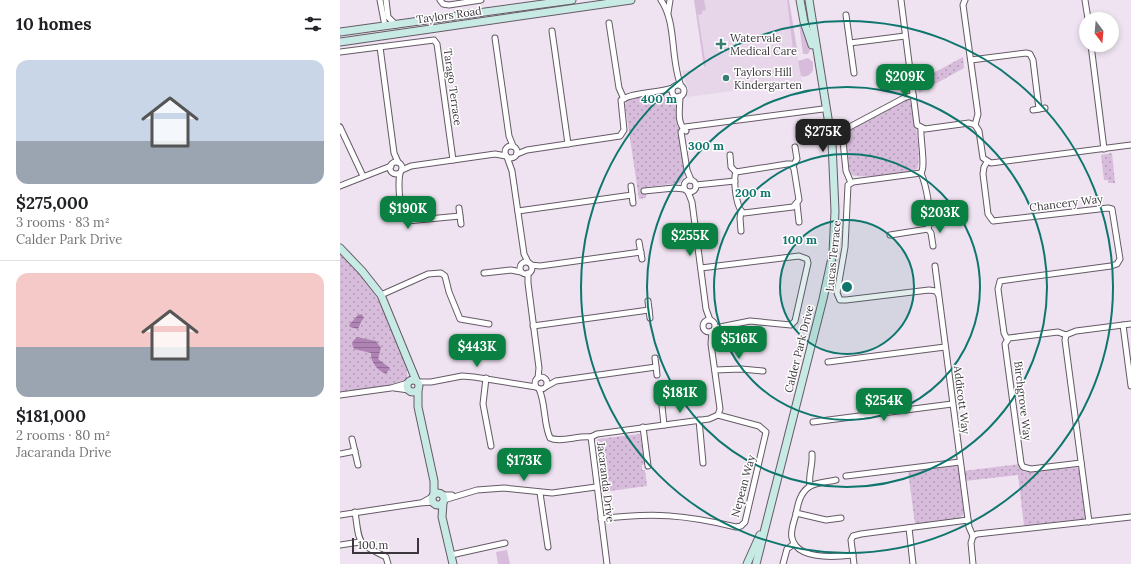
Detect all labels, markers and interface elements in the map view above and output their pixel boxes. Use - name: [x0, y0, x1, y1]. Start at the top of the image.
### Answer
- street label: Taylors Road: [415, 3, 483, 27]
- north arrow: [1079, 12, 1119, 52]
- map controls: [1079, 12, 1119, 52]
- text: 10 homes: [16, 13, 91, 35]
- icon: filters: [302, 13, 324, 35]
- place label: Watervale Medical Care: [730, 31, 797, 58]
- marker: Watervale Medical Care: [715, 38, 727, 50]
- street label: Tarago Terrace: [441, 48, 465, 126]
- pin: $209K: [877, 64, 933, 98]
- place label: Taylors Hill Kindergarten: [734, 65, 802, 92]
- text: $209K: [885, 68, 925, 85]
- marker: Taylors Hill Kindergarten: [721, 73, 731, 83]
- icon: home: [134, 86, 206, 158]
- text: 400 m: [641, 91, 677, 106]
- pin: $275K: [795, 119, 851, 153]
- text: $275K: [805, 123, 841, 140]
- text: 300 m: [688, 138, 724, 153]
- text: 200 m: [735, 185, 771, 200]
- text: $275,000: [16, 192, 89, 214]
- street label: Chancery Way: [1028, 192, 1104, 214]
- pin: $190K: [380, 196, 436, 230]
- text: $190K: [389, 200, 427, 217]
- pin: $203K: [912, 200, 968, 234]
- text: $203K: [920, 204, 960, 221]
- text: 3 rooms · 83 m²: [16, 214, 110, 231]
- street label: Lucas Terrace: [822, 220, 844, 292]
- pin: $255K: [662, 223, 718, 257]
- text: $255K: [671, 227, 709, 244]
- text: Calder Park Drive: [16, 231, 122, 248]
- text: 100 m: [783, 232, 817, 247]
- centre of rings: [840, 280, 854, 294]
- icon: home: [134, 299, 206, 371]
- street label: Calder Park Drive: [781, 304, 817, 394]
- pin: $516K: [711, 326, 767, 360]
- text: $516K: [721, 330, 757, 347]
- pin: $443K: [449, 334, 505, 368]
- text: $443K: [458, 338, 496, 355]
- street label: Birchgrove Way: [1011, 360, 1035, 442]
- street label: Addicott Way: [951, 364, 973, 435]
- pin: $181K: [652, 380, 708, 414]
- text: $181K: [663, 384, 697, 401]
- pin: $254K: [856, 388, 912, 422]
- text: $254K: [865, 392, 903, 409]
- text: $181,000: [16, 405, 86, 427]
- text: 2 rooms · 80 m²: [16, 427, 110, 444]
- street label: Jacaranda Drive: [594, 440, 618, 523]
- text: Jacaranda Drive: [16, 444, 112, 461]
- pin: $173K: [496, 448, 552, 482]
- text: $173K: [506, 452, 542, 469]
- street label: Nepean Way: [728, 453, 758, 519]
- scale bar: [352, 536, 419, 555]
- text: 100 m: [358, 538, 388, 552]

